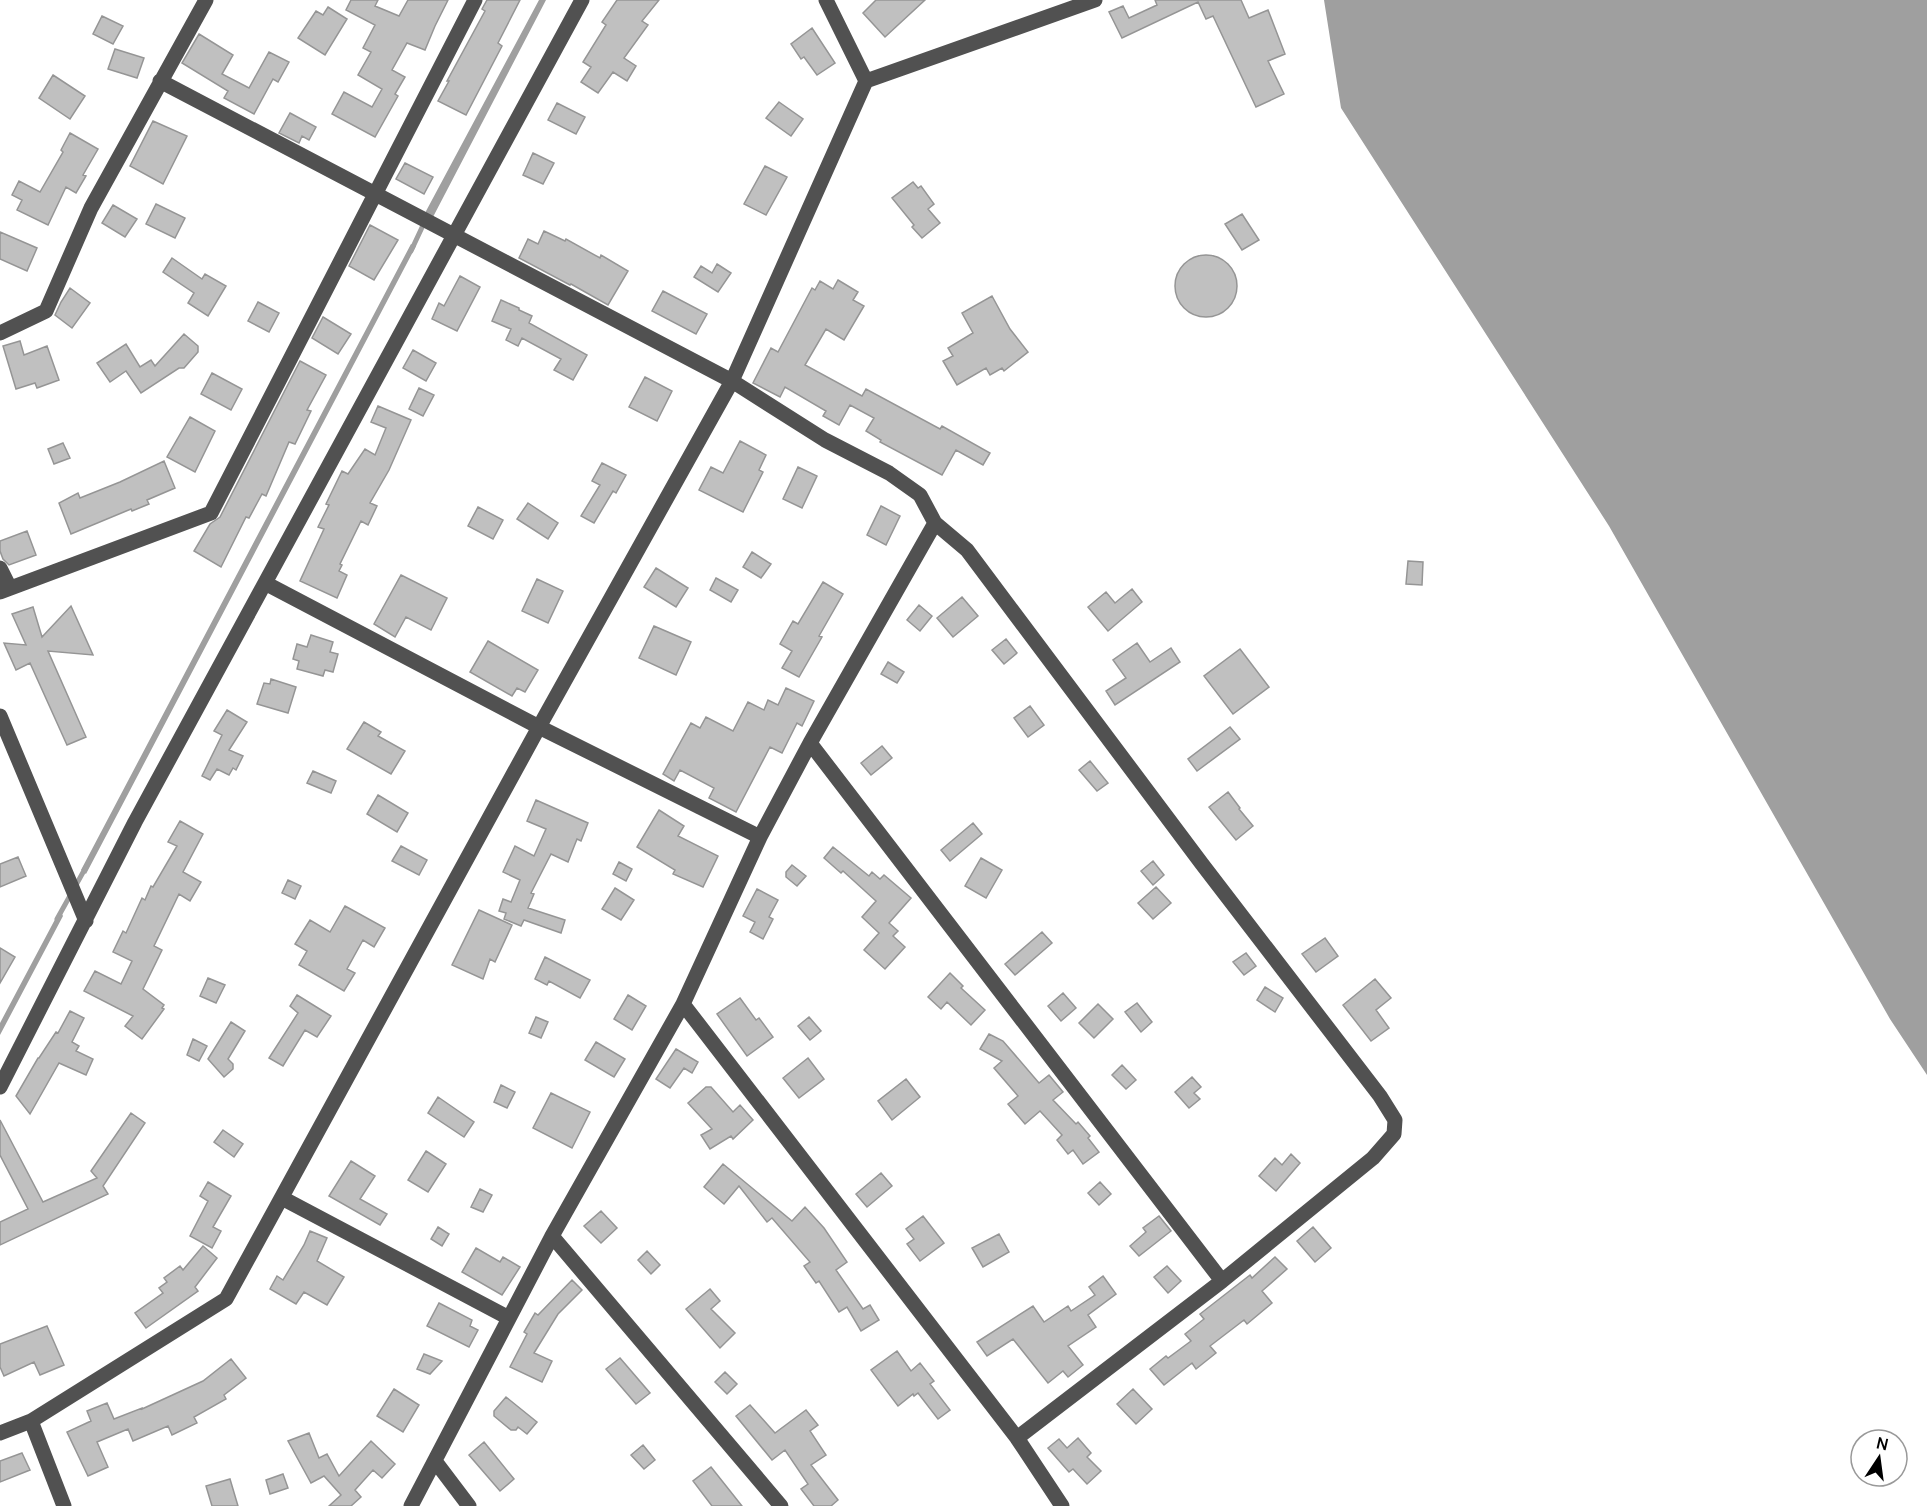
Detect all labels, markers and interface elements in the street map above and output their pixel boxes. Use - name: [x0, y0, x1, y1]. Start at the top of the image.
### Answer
- north arrow: [1849, 1428, 1909, 1488]
- text: N: [1874, 1431, 1890, 1455]

